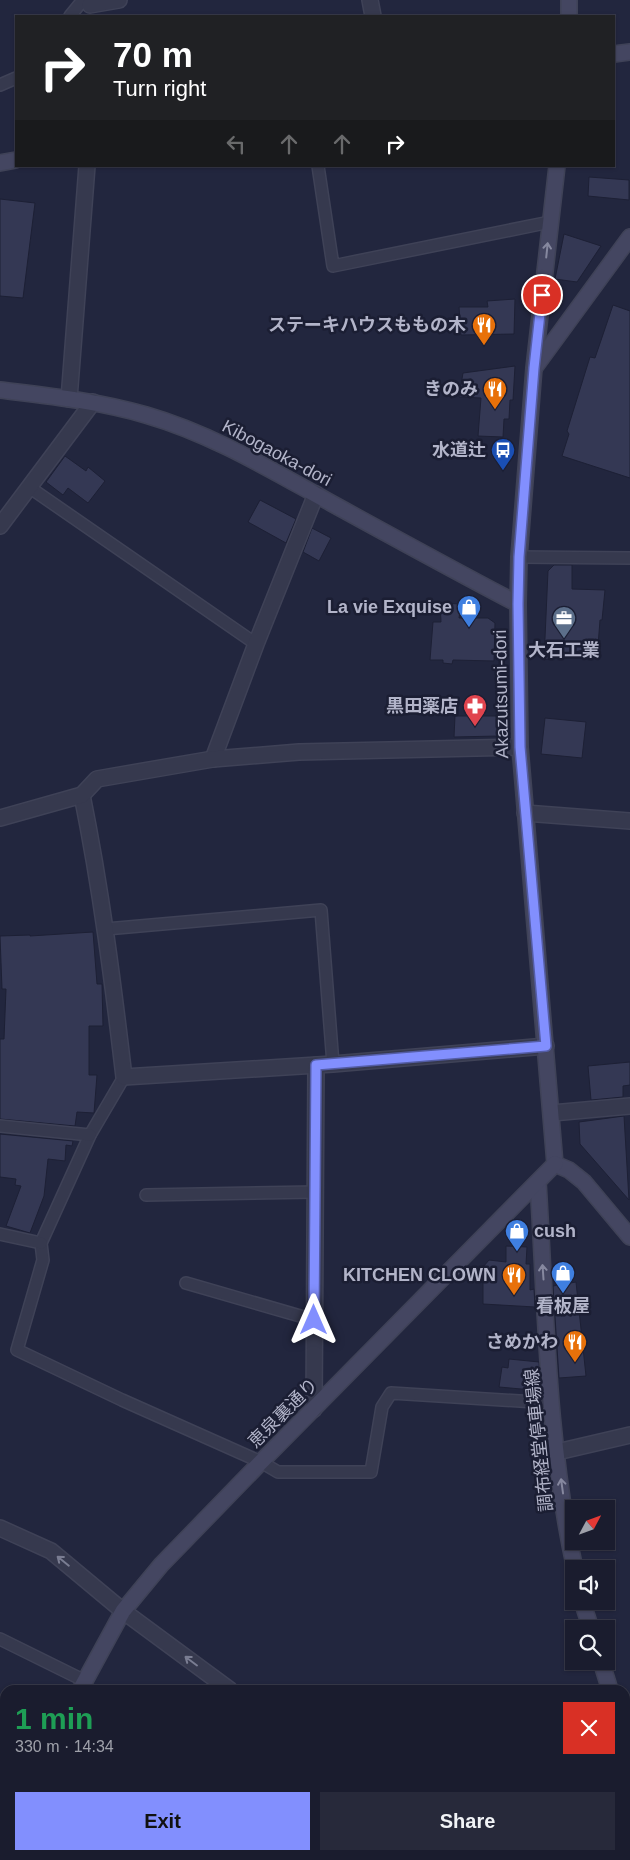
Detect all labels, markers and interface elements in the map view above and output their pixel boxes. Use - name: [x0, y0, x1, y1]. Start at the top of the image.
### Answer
- icon: right: [30, 35, 95, 100]
- text: 70 m: [113, 35, 193, 74]
- text: Turn right: [113, 76, 206, 101]
- icon: left: [222, 130, 250, 158]
- icon: ahead: [275, 130, 303, 158]
- icon: ahead: [328, 130, 356, 158]
- icon: right: [381, 130, 409, 158]
- one-way arrow: [542, 242, 552, 258]
- pin: [521, 274, 563, 316]
- icon: arrive: [528, 281, 556, 309]
- restaurant icon: ステーキハウスももの木: [471, 312, 497, 346]
- place label: ステーキハウスももの木: [268, 315, 466, 335]
- restaurant icon: きのみ: [482, 376, 508, 410]
- place label: きのみ: [424, 379, 478, 399]
- street label: Kibogaoka-dori: [219, 416, 335, 490]
- bus stop icon: 水道辻: [490, 437, 516, 471]
- place label: 水道辻: [432, 440, 486, 460]
- shop icon: La vie Exquise: [456, 594, 482, 628]
- place label: La vie Exquise: [327, 597, 452, 617]
- office icon: 大石工業: [551, 605, 577, 639]
- street label: Akazutsumi-dori: [490, 629, 512, 759]
- place label: 大石工業: [528, 640, 600, 660]
- pharmacy icon: 黒田薬店: [462, 693, 488, 727]
- place label: 黒田薬店: [386, 696, 458, 716]
- shop icon: cush: [504, 1218, 530, 1252]
- place label: cush: [534, 1221, 576, 1241]
- shop icon: 看板屋: [550, 1260, 576, 1294]
- restaurant icon: KITCHEN CLOWN: [501, 1262, 527, 1296]
- one-way arrow: [539, 1264, 548, 1280]
- place label: KITCHEN CLOWN: [343, 1265, 496, 1285]
- position arrow: [287, 1293, 339, 1345]
- place label: 看板屋: [536, 1296, 590, 1316]
- restaurant icon: さめかわ: [562, 1329, 588, 1363]
- place label: さめかわ: [486, 1332, 558, 1352]
- street label: 調布経堂停車場線: [522, 1367, 556, 1513]
- street label: 恵泉裏通り: [244, 1374, 322, 1452]
- one-way arrow: [556, 1478, 566, 1494]
- north arrow: [565, 1500, 615, 1550]
- map controls: [565, 1500, 615, 1670]
- one-way arrow: [57, 1555, 70, 1566]
- button: sound: [565, 1560, 615, 1610]
- button: search: [565, 1620, 615, 1670]
- one-way arrow: [184, 1656, 198, 1666]
- text: 1 min: [15, 1702, 93, 1735]
- button: close: [563, 1702, 615, 1754]
- text: 330 m · 14:34: [15, 1738, 114, 1755]
- button: Exit: [15, 1792, 310, 1850]
- button: Share: [320, 1792, 615, 1850]

